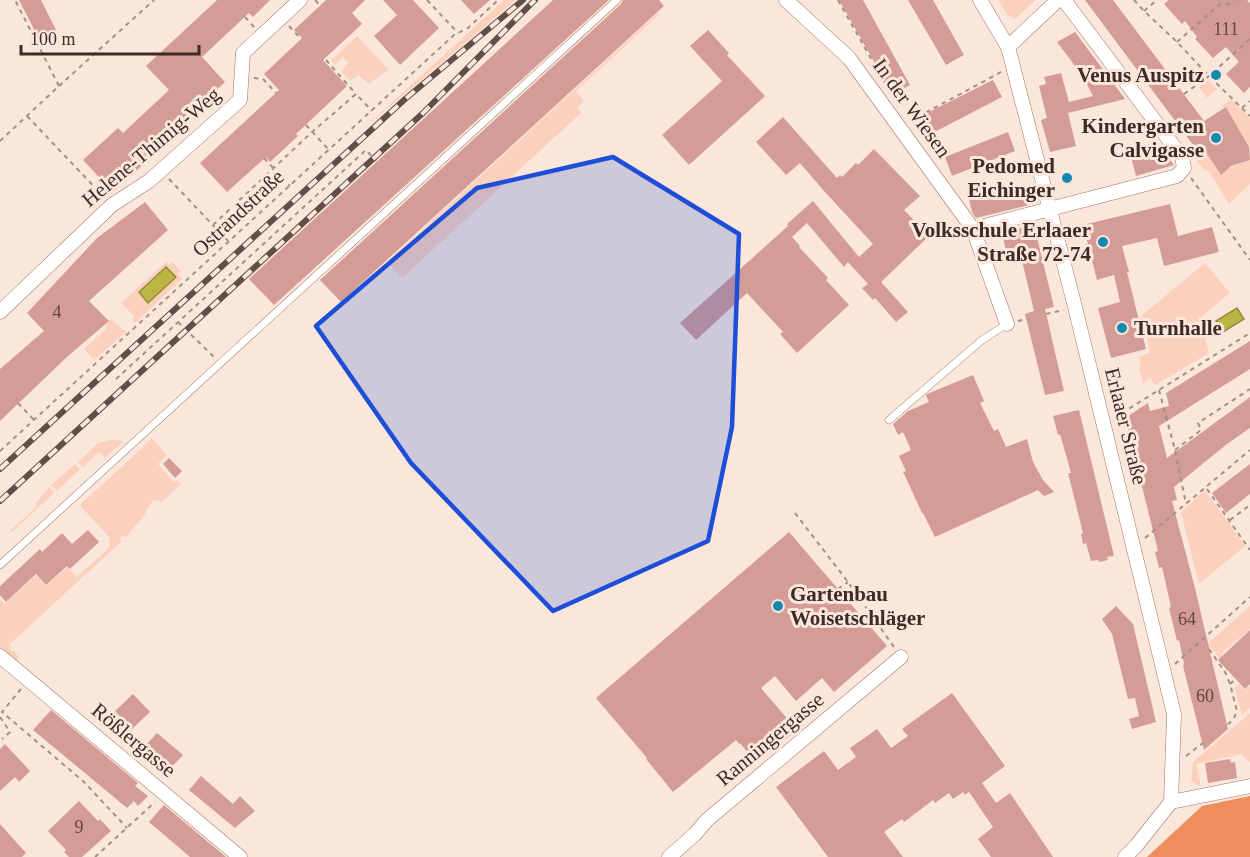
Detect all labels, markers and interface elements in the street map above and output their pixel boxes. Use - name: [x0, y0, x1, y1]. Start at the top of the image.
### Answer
- scale bar: [21, 18, 200, 56]
- house number: 111: [1213, 19, 1239, 39]
- text: 100 m: [30, 29, 76, 49]
- street label: In der Wiesen: [868, 54, 956, 163]
- place label: Venus Auspitz: [1077, 63, 1204, 87]
- marker: Venus Auspitz: [1209, 68, 1223, 82]
- street label: Helene-Thimig-Weg: [77, 82, 225, 212]
- place label: Kindergarten Calvigasse: [1082, 114, 1204, 162]
- marker: Kindergarten Calvigasse: [1209, 131, 1223, 145]
- place label: Pedomed Eichinger: [968, 154, 1055, 202]
- street label: Ostrandstraße: [187, 164, 289, 262]
- marker: Pedomed Eichinger: [1060, 171, 1074, 185]
- place label: Volksschule Erlaaer Straße 72-74: [912, 218, 1091, 266]
- marker: Volksschule Erlaaer Straße 72-74: [1096, 235, 1110, 249]
- house number: 4: [53, 302, 62, 322]
- place label: Turnhalle: [1134, 316, 1222, 340]
- marker: Turnhalle: [1115, 321, 1129, 335]
- street label: Erlaaer Straße: [1100, 365, 1152, 487]
- place label: Gartenbau Woisetschläger: [790, 582, 925, 630]
- marker: Gartenbau Woisetschläger: [771, 599, 785, 613]
- house number: 64: [1178, 609, 1196, 629]
- house number: 60: [1196, 686, 1214, 706]
- street label: Ranningergasse: [712, 687, 828, 791]
- street label: Rößlergasse: [87, 698, 181, 782]
- house number: 9: [75, 817, 84, 837]

